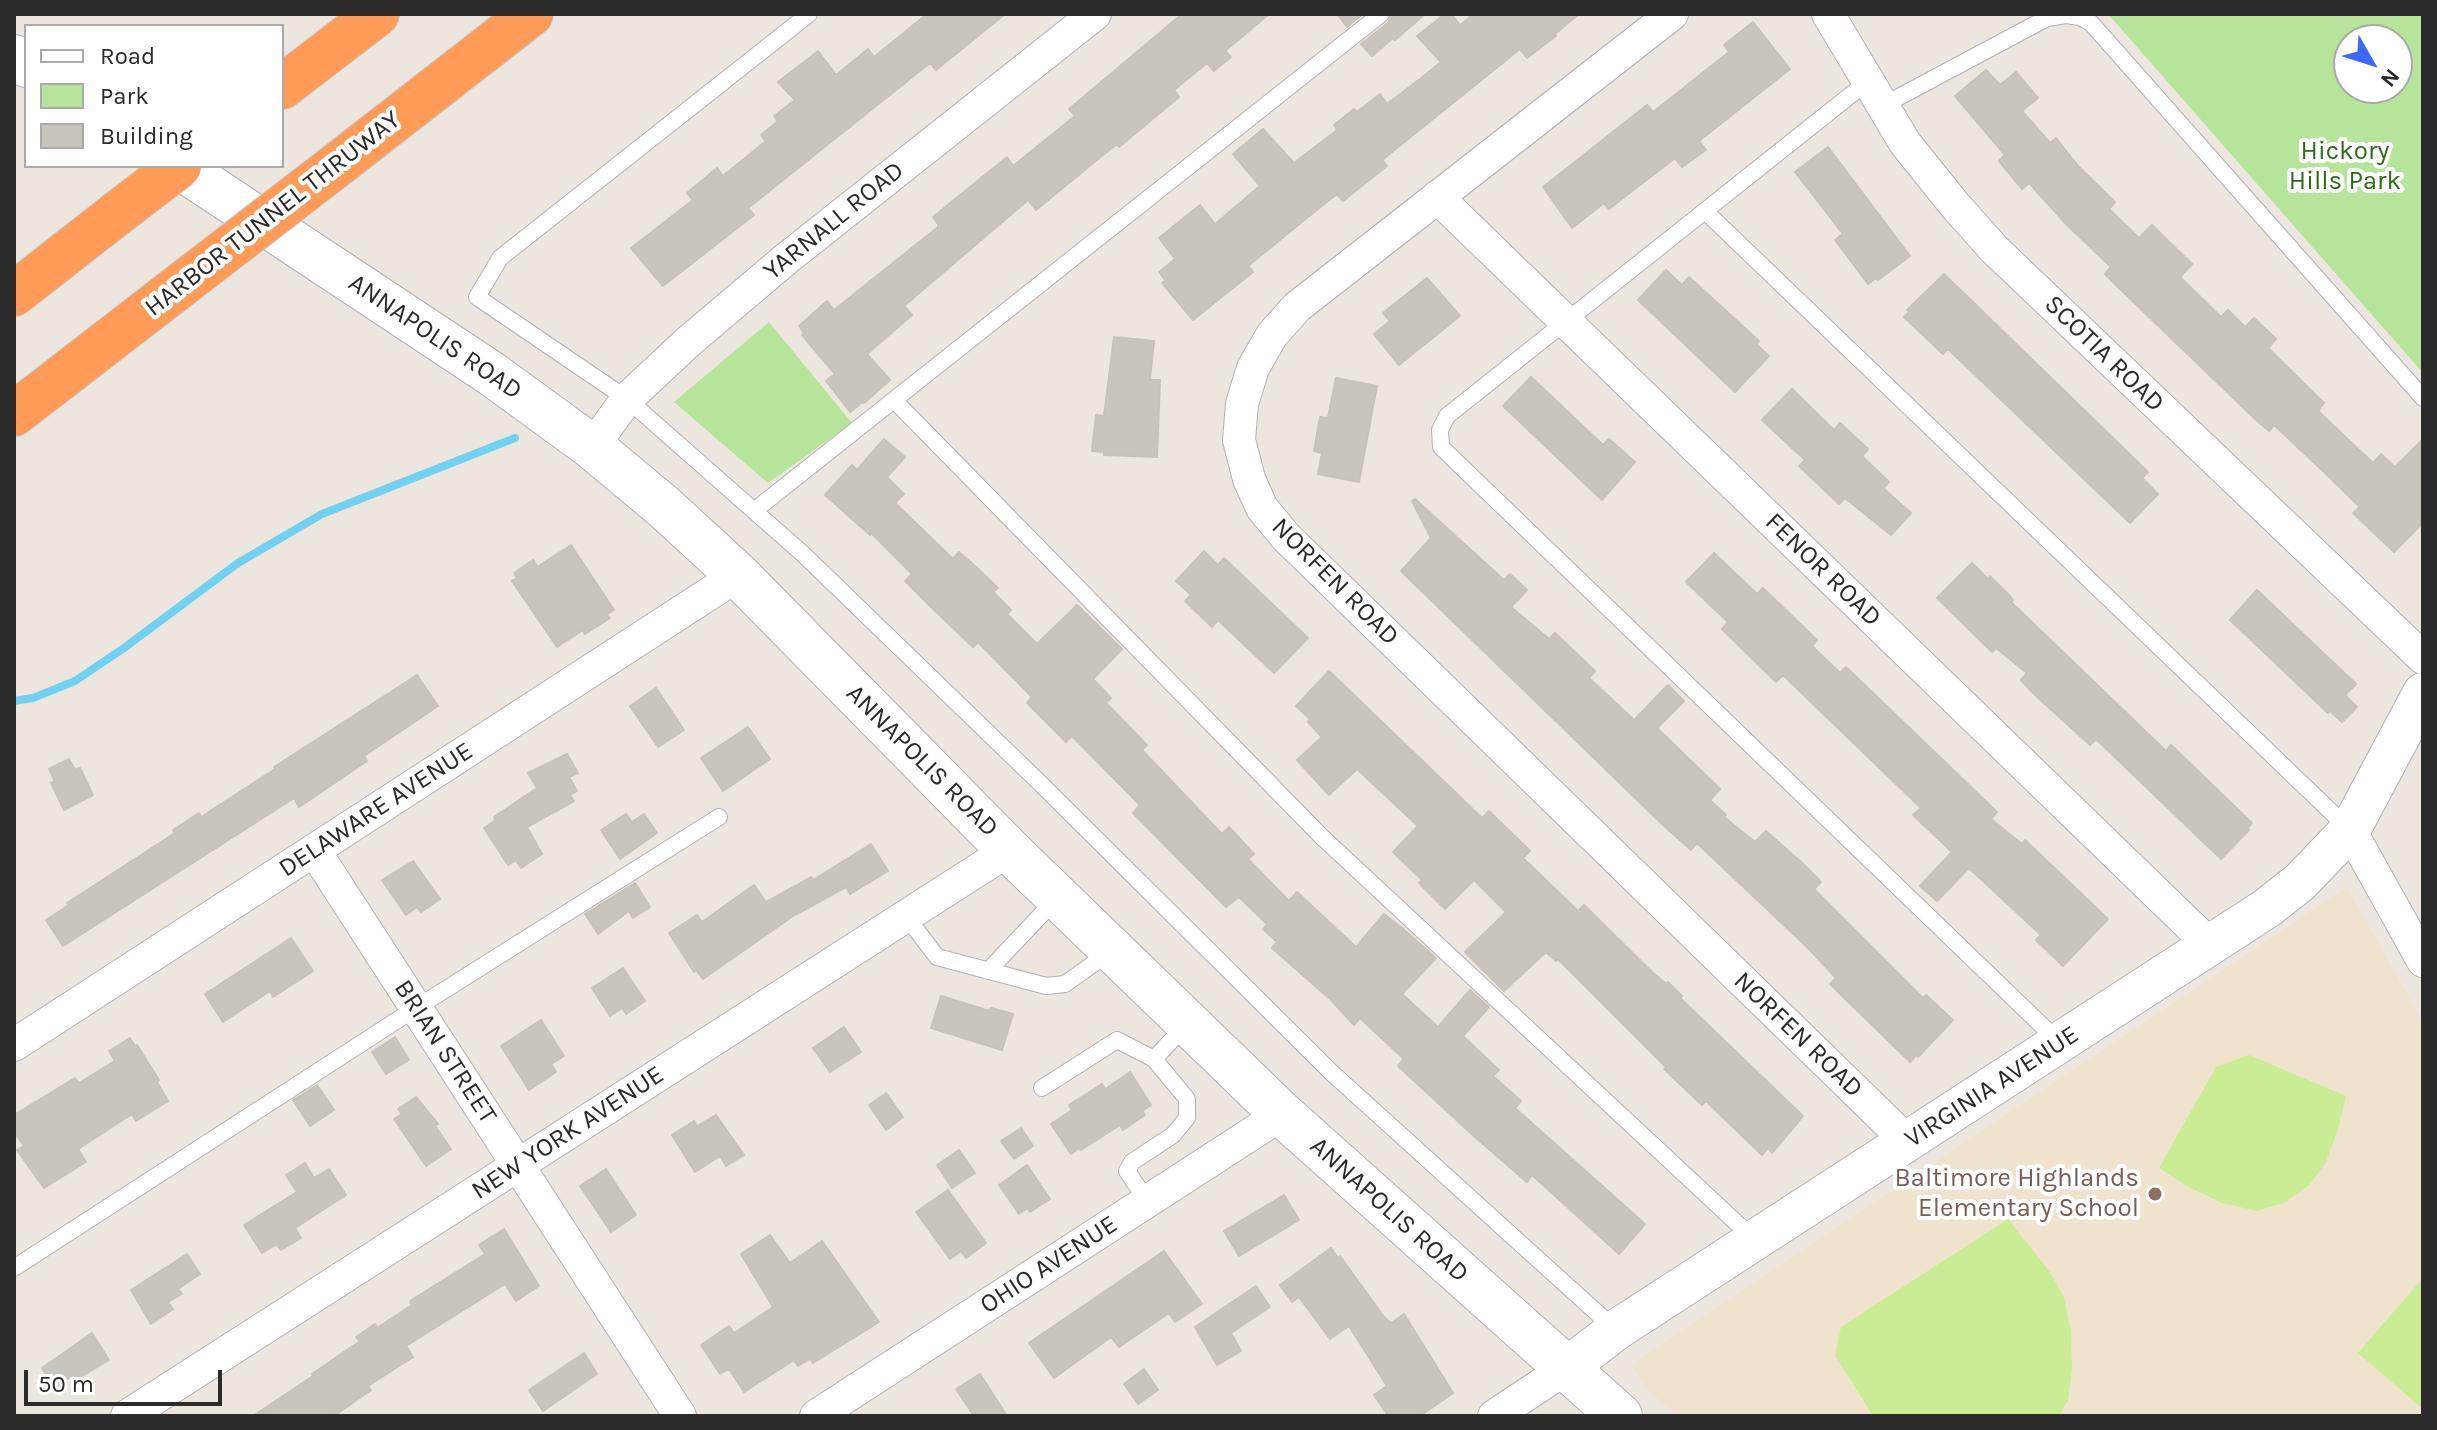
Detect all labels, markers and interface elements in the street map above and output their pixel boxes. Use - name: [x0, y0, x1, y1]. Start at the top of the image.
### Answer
- legend: [24, 24, 284, 168]
- north arrow: [2333, 24, 2413, 104]
- text: Road: [100, 42, 155, 70]
- text: N: [2375, 64, 2405, 92]
- text: Park: [100, 82, 149, 110]
- street label: HARBOR TUNNEL THRUWAY: [139, 104, 407, 324]
- text: Building: [100, 122, 193, 150]
- park label: Hickory Hills Park: [2289, 136, 2401, 198]
- street label: YARNALL ROAD: [758, 155, 910, 287]
- street label: ANNAPOLIS ROAD: [342, 267, 528, 407]
- street label: SCOTIA ROAD: [2038, 289, 2170, 419]
- street label: FENOR ROAD: [1758, 507, 1888, 633]
- street label: NORFEN ROAD: [1265, 512, 1405, 652]
- street label: ANNAPOLIS ROAD: [839, 678, 1005, 844]
- street label: DELAWARE AVENUE: [273, 736, 479, 884]
- street label: NORFEN ROAD: [1727, 966, 1869, 1104]
- street label: BRIAN STREET: [387, 974, 503, 1130]
- street label: VIRGINIA AVENUE: [1899, 1019, 2085, 1155]
- street label: NEW YORK AVENUE: [466, 1059, 670, 1207]
- street label: ANNAPOLIS ROAD: [1303, 1131, 1475, 1289]
- place label: Baltimore Highlands Elementary School: [1894, 1163, 2139, 1224]
- marker: Baltimore Highlands Elementary School: [2146, 1185, 2164, 1203]
- street label: OHIO AVENUE: [975, 1209, 1123, 1321]
- scale bar: [28, 1354, 226, 1404]
- text: 50 m: [38, 1370, 94, 1398]

